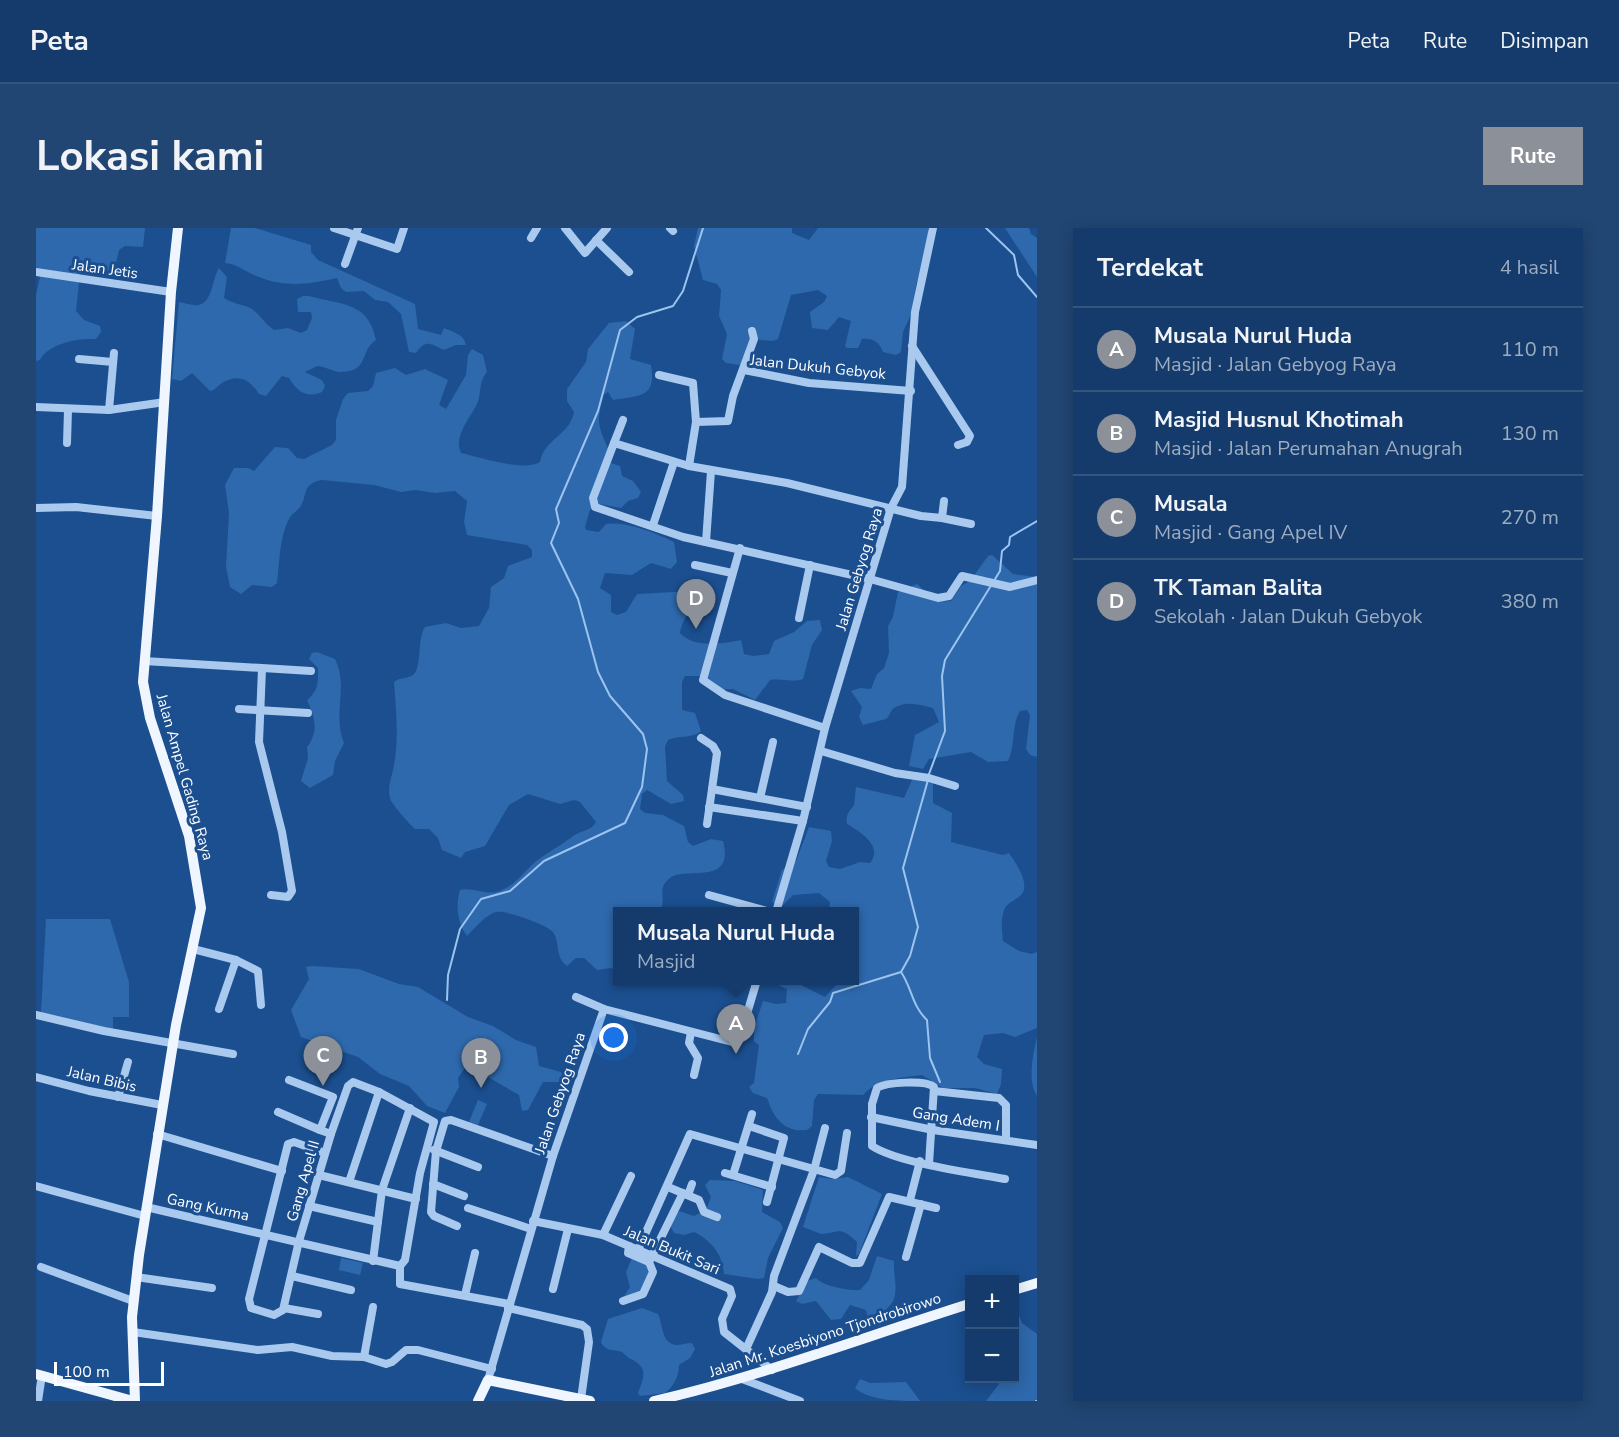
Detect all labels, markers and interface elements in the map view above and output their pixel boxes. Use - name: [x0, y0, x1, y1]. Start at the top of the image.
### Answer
- text: Peta: [30, 22, 89, 60]
- text: Peta: [1348, 27, 1390, 55]
- text: Rute: [1423, 27, 1467, 55]
- text: Disimpan: [1500, 27, 1589, 55]
- button: Rute: [1483, 127, 1583, 185]
- text: Lokasi kami: [36, 128, 264, 185]
- text: Terdekat: [1097, 250, 1203, 285]
- street label: Jalan Jetis: [70, 254, 139, 284]
- text: 4 hasil: [1500, 254, 1559, 281]
- text: Musala Nurul Huda: [1154, 321, 1352, 351]
- text: A: [1109, 336, 1124, 363]
- text: 110 m: [1501, 336, 1559, 363]
- street label: Jalan Dukuh Gebyok: [748, 350, 887, 384]
- text: Masjid · Jalan Gebyog Raya: [1154, 351, 1397, 378]
- text: Masjid Husnul Khotimah: [1154, 405, 1404, 435]
- text: B: [1110, 420, 1123, 447]
- text: 130 m: [1501, 420, 1559, 447]
- text: Masjid · Jalan Perumahan Anugrah: [1154, 435, 1463, 462]
- text: Musala: [1154, 489, 1228, 519]
- text: C: [1110, 504, 1123, 531]
- text: 270 m: [1501, 504, 1559, 531]
- street label: Jalan Gebyog Raya: [831, 505, 887, 634]
- text: Masjid · Gang Apel IV: [1154, 519, 1347, 546]
- text: TK Taman Balita: [1154, 573, 1323, 603]
- pin: D: [676, 580, 716, 629]
- text: D: [1109, 588, 1124, 615]
- text: 380 m: [1501, 588, 1559, 615]
- text: Sekolah · Jalan Dukuh Gebyok: [1154, 603, 1422, 630]
- street label: Jalan Ampel Gading Raya: [151, 691, 218, 862]
- popup: [613, 907, 859, 985]
- text: Musala Nurul Huda: [637, 918, 835, 948]
- text: Masjid: [637, 948, 695, 975]
- pin: A: [716, 1004, 756, 1054]
- your location: [599, 1023, 628, 1052]
- street label: Jalan Gebyog Raya: [530, 1030, 590, 1157]
- pin: C: [304, 1036, 342, 1086]
- pin: B: [462, 1038, 500, 1088]
- street label: Jalan Bibis: [64, 1061, 139, 1097]
- street label: Gang Adem I: [911, 1102, 1001, 1136]
- street label: Gang Apel II: [282, 1138, 324, 1224]
- street label: Gang Kurma: [165, 1189, 251, 1225]
- street label: Jalan Bukit Sari: [620, 1220, 723, 1279]
- map controls: [965, 1275, 1019, 1383]
- button: +: [965, 1275, 1019, 1329]
- street label: Jalan Mr. Koesbiyono Tjondrobirowo: [706, 1288, 944, 1382]
- button: −: [965, 1329, 1019, 1383]
- scale bar: [54, 1359, 164, 1386]
- text: 100 m: [63, 1361, 110, 1383]

